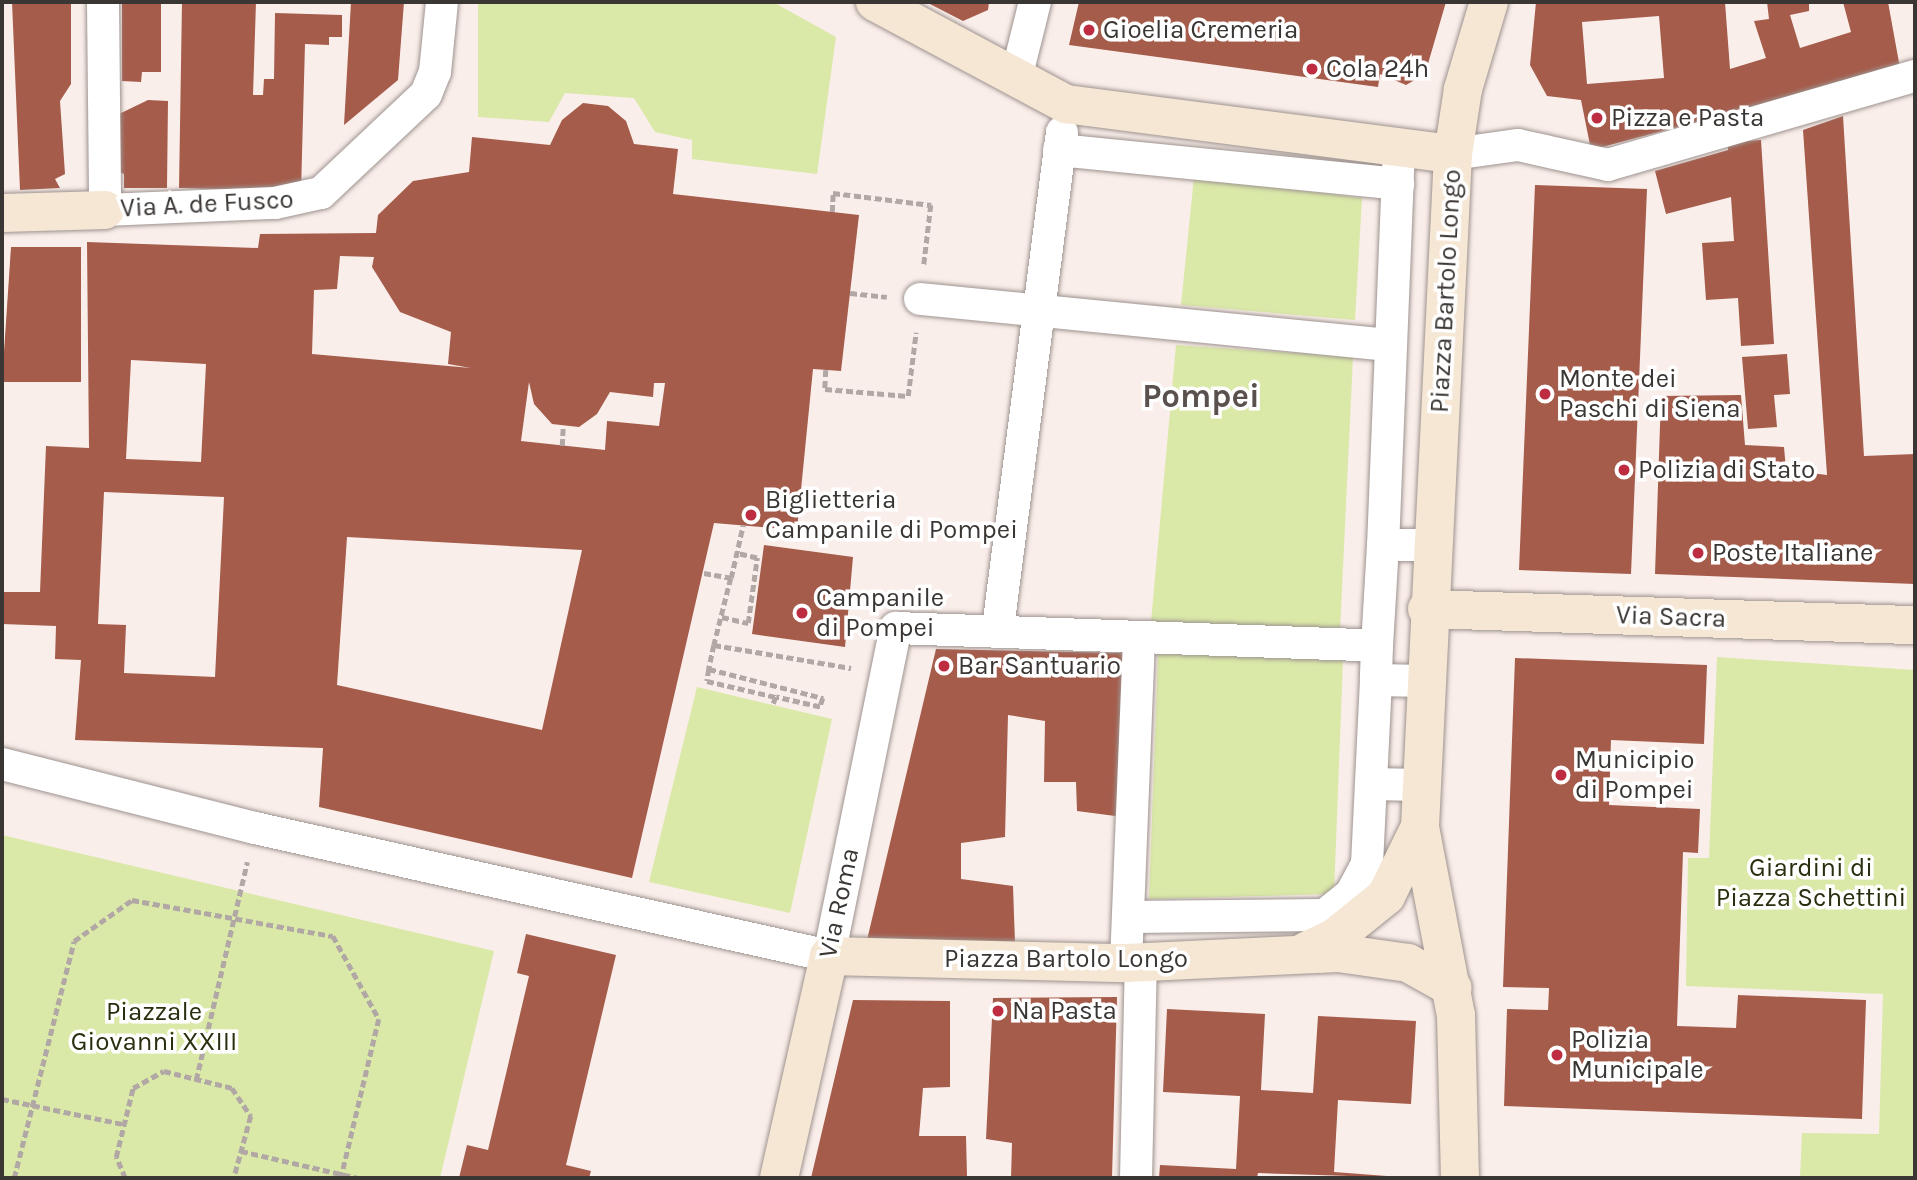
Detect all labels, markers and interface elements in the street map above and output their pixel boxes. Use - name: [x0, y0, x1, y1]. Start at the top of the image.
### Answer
- place label: Gioelia Cremeria: [1103, 14, 1298, 46]
- marker: Gioelia Cremeria: [1081, 22, 1097, 38]
- place label: Cola 24h: [1326, 53, 1429, 85]
- marker: Cola 24h: [1304, 61, 1320, 77]
- place label: Pizza e Pasta: [1611, 102, 1764, 134]
- marker: Pizza e Pasta: [1589, 110, 1605, 126]
- street label: Piazza Bartolo Longo: [1424, 168, 1468, 414]
- street label: Via A. de Fusco: [120, 184, 294, 224]
- place label: Monte dei Paschi di Siena: [1559, 363, 1741, 424]
- district label: Pompei: [1142, 377, 1260, 417]
- marker: Monte dei Paschi di Siena: [1537, 386, 1553, 402]
- place label: Polizia di Stato: [1638, 454, 1815, 486]
- marker: Polizia di Stato: [1616, 462, 1632, 478]
- place label: Biglietteria Campanile di Pompei: [765, 484, 1018, 546]
- marker: Biglietteria Campanile di Pompei: [743, 507, 759, 523]
- place label: Poste Italiane: [1712, 537, 1873, 569]
- marker: Poste Italiane: [1690, 545, 1706, 561]
- place label: Campanile di Pompei: [816, 582, 944, 644]
- street label: Via Sacra: [1615, 599, 1727, 635]
- marker: Campanile di Pompei: [794, 605, 810, 621]
- place label: Bar Santuario: [958, 650, 1121, 682]
- marker: Bar Santuario: [936, 658, 952, 674]
- place label: Municipio di Pompei: [1575, 744, 1695, 806]
- marker: Municipio di Pompei: [1553, 767, 1569, 783]
- street label: Via Roma: [812, 845, 866, 961]
- park label: Giardini di Piazza Schettini: [1716, 852, 1906, 914]
- street label: Piazza Bartolo Longo: [944, 943, 1188, 975]
- place label: Na Pasta: [1012, 995, 1117, 1027]
- park label: Piazzale Giovanni XXIII: [71, 996, 237, 1058]
- marker: Na Pasta: [990, 1003, 1006, 1019]
- place label: Polizia Municipale: [1571, 1024, 1704, 1086]
- marker: Polizia Municipale: [1549, 1047, 1565, 1063]

